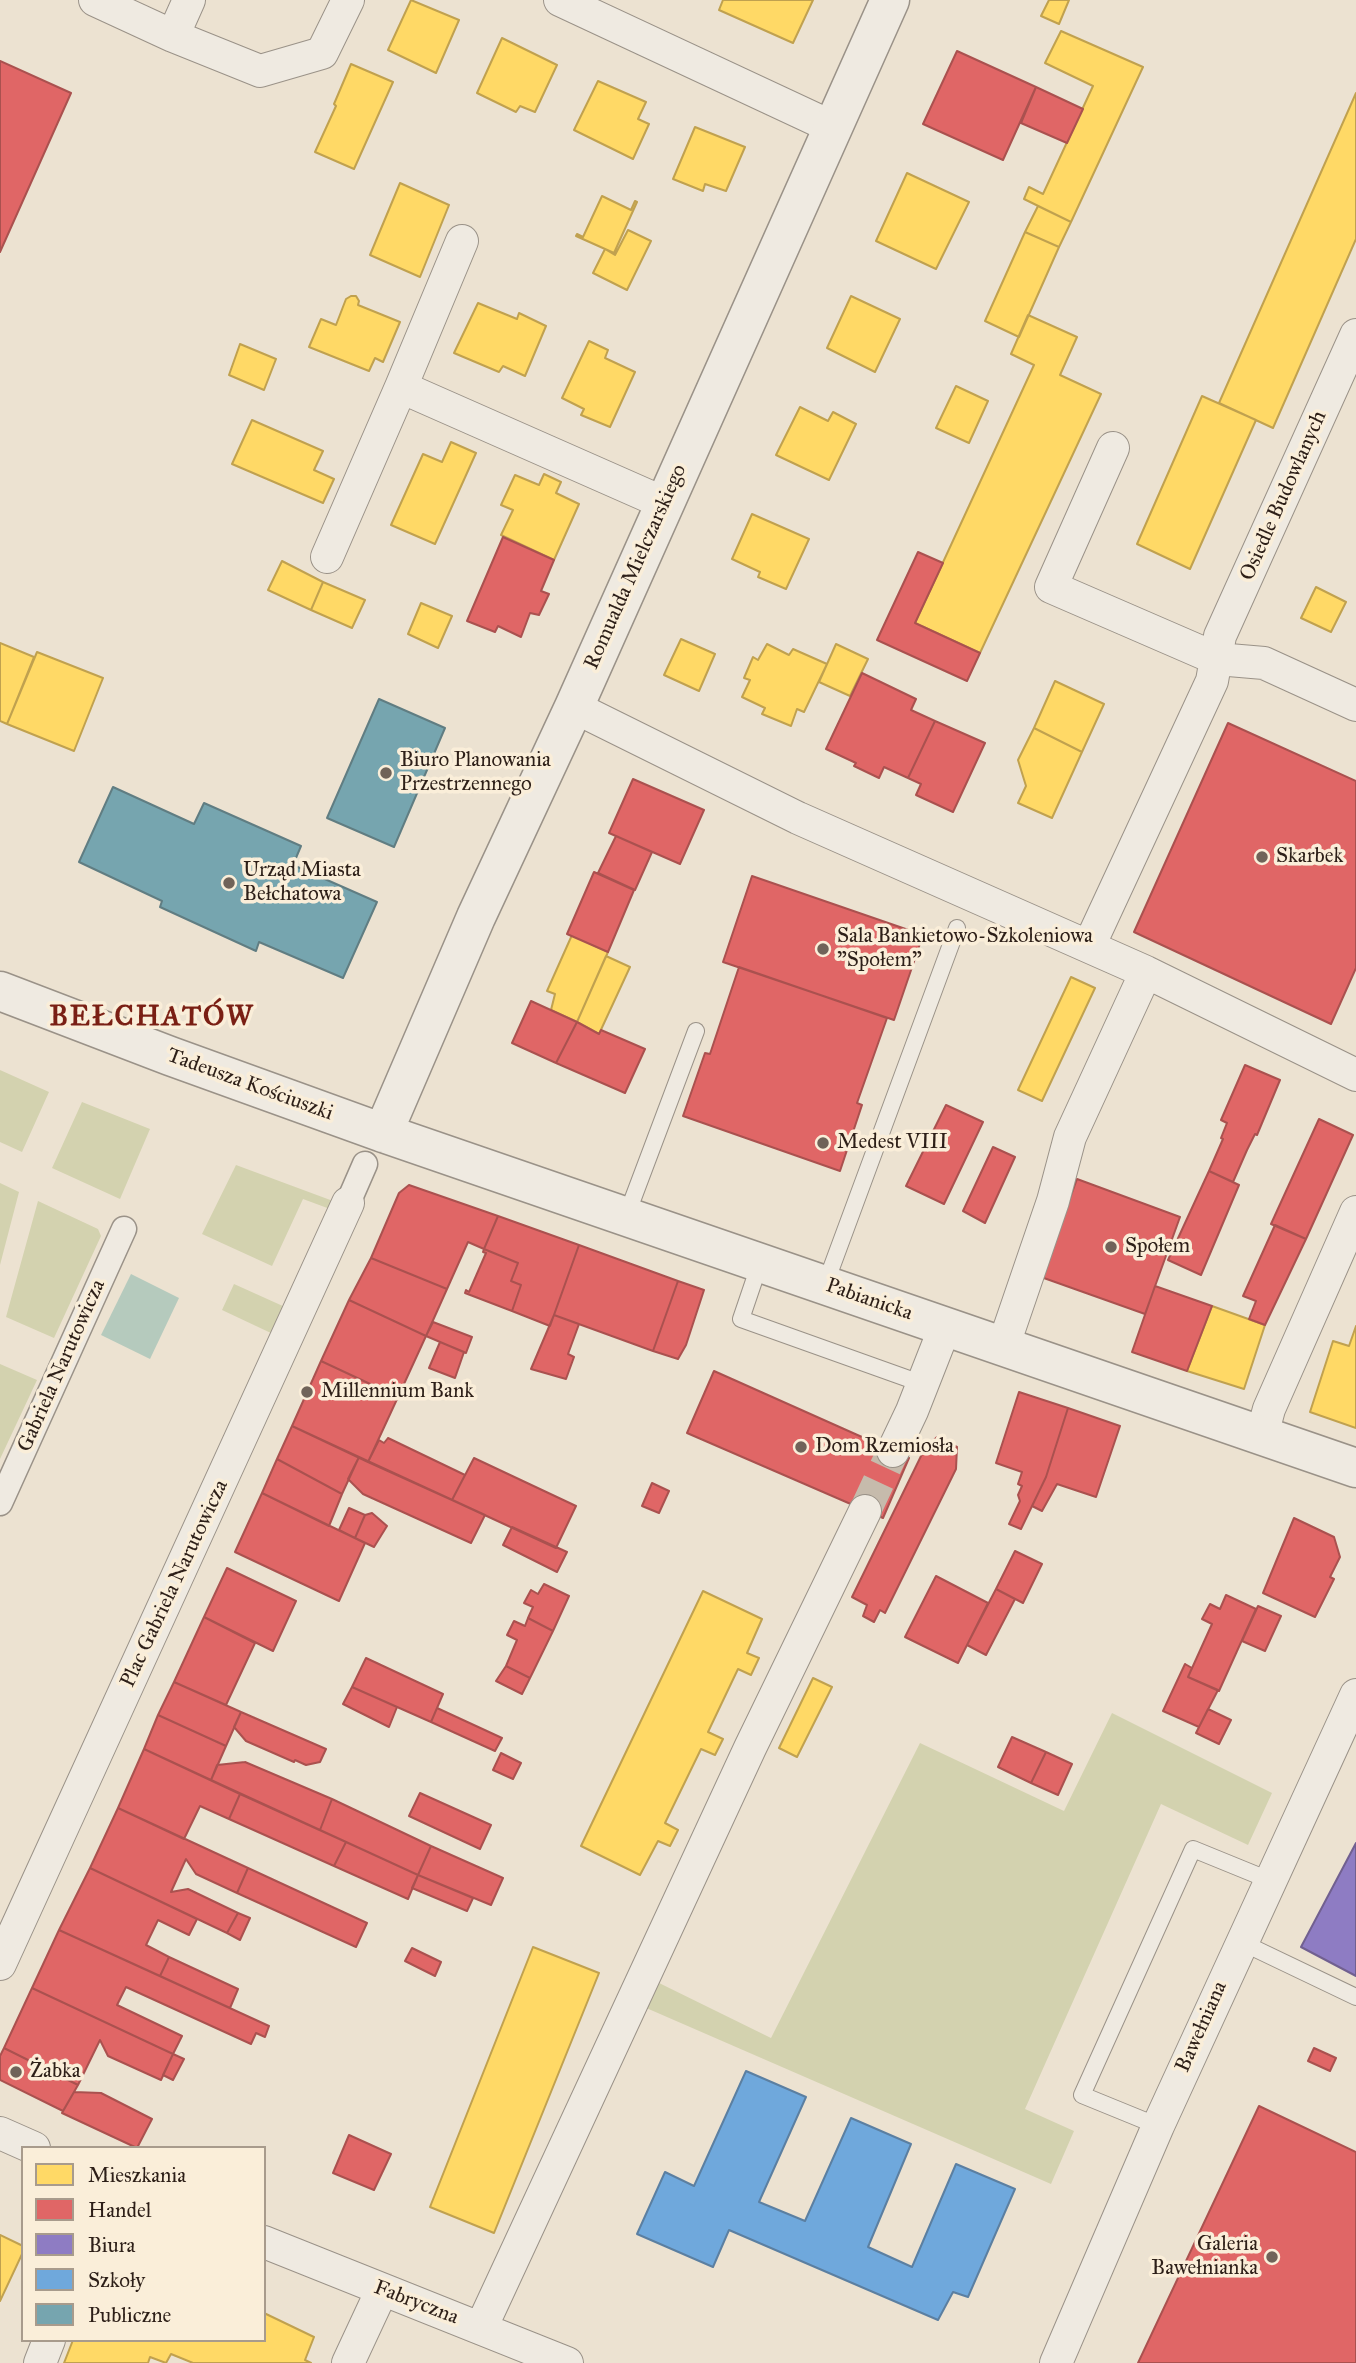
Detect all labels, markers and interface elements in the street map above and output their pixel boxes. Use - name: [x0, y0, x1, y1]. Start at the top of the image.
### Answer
- street label: Osiedle Budowlanych: [1235, 407, 1333, 585]
- street label: Romualda Mielczarskiego: [579, 461, 693, 673]
- place label: Biuro Planowania Przestrzennego: [400, 748, 551, 798]
- marker: Biuro Planowania Przestrzennego: [378, 765, 394, 781]
- place label: Skarbek: [1276, 844, 1343, 870]
- marker: Skarbek: [1254, 849, 1270, 865]
- place label: Urząd Miasta Bełchatowa: [243, 858, 361, 908]
- marker: Urząd Miasta Bełchatowa: [221, 875, 237, 891]
- place label: Sala Bankietowo-Szkoleniowa "Społem": [837, 924, 1093, 974]
- marker: Sala Bankietowo-Szkoleniowa "Społem": [815, 941, 831, 957]
- district label: BEŁCHATÓW: [51, 1001, 253, 1035]
- street label: Tadeusza Kościuszki: [164, 1043, 336, 1127]
- place label: Medest VIII: [837, 1130, 948, 1156]
- marker: Medest VIII: [815, 1135, 831, 1151]
- place label: Społem: [1125, 1234, 1190, 1260]
- marker: Społem: [1103, 1239, 1119, 1255]
- street label: Pabianicka: [822, 1273, 916, 1327]
- street label: Gabriela Narutowicza: [13, 1276, 111, 1456]
- place label: Millennium Bank: [321, 1379, 474, 1405]
- marker: Millennium Bank: [299, 1384, 315, 1400]
- place label: Dom Rzemiosła: [815, 1434, 954, 1460]
- marker: Dom Rzemiosła: [793, 1439, 809, 1455]
- street label: Plac Gabriela Narutowicza: [116, 1476, 234, 1692]
- street label: Bawełniana: [1171, 1978, 1233, 2076]
- place label: Żabka: [30, 2059, 81, 2085]
- marker: Żabka: [8, 2064, 24, 2080]
- legend: [21, 2146, 266, 2342]
- text: Mieszkania: [88, 2162, 186, 2188]
- text: Handel: [88, 2197, 151, 2223]
- text: Biura: [88, 2232, 135, 2258]
- place label: Galeria Bawełnianka: [1151, 2232, 1258, 2282]
- marker: Galeria Bawełnianka: [1264, 2249, 1280, 2265]
- text: Szkoły: [88, 2267, 145, 2293]
- street label: Fabryczna: [370, 2275, 462, 2331]
- text: Publiczne: [88, 2302, 171, 2328]

